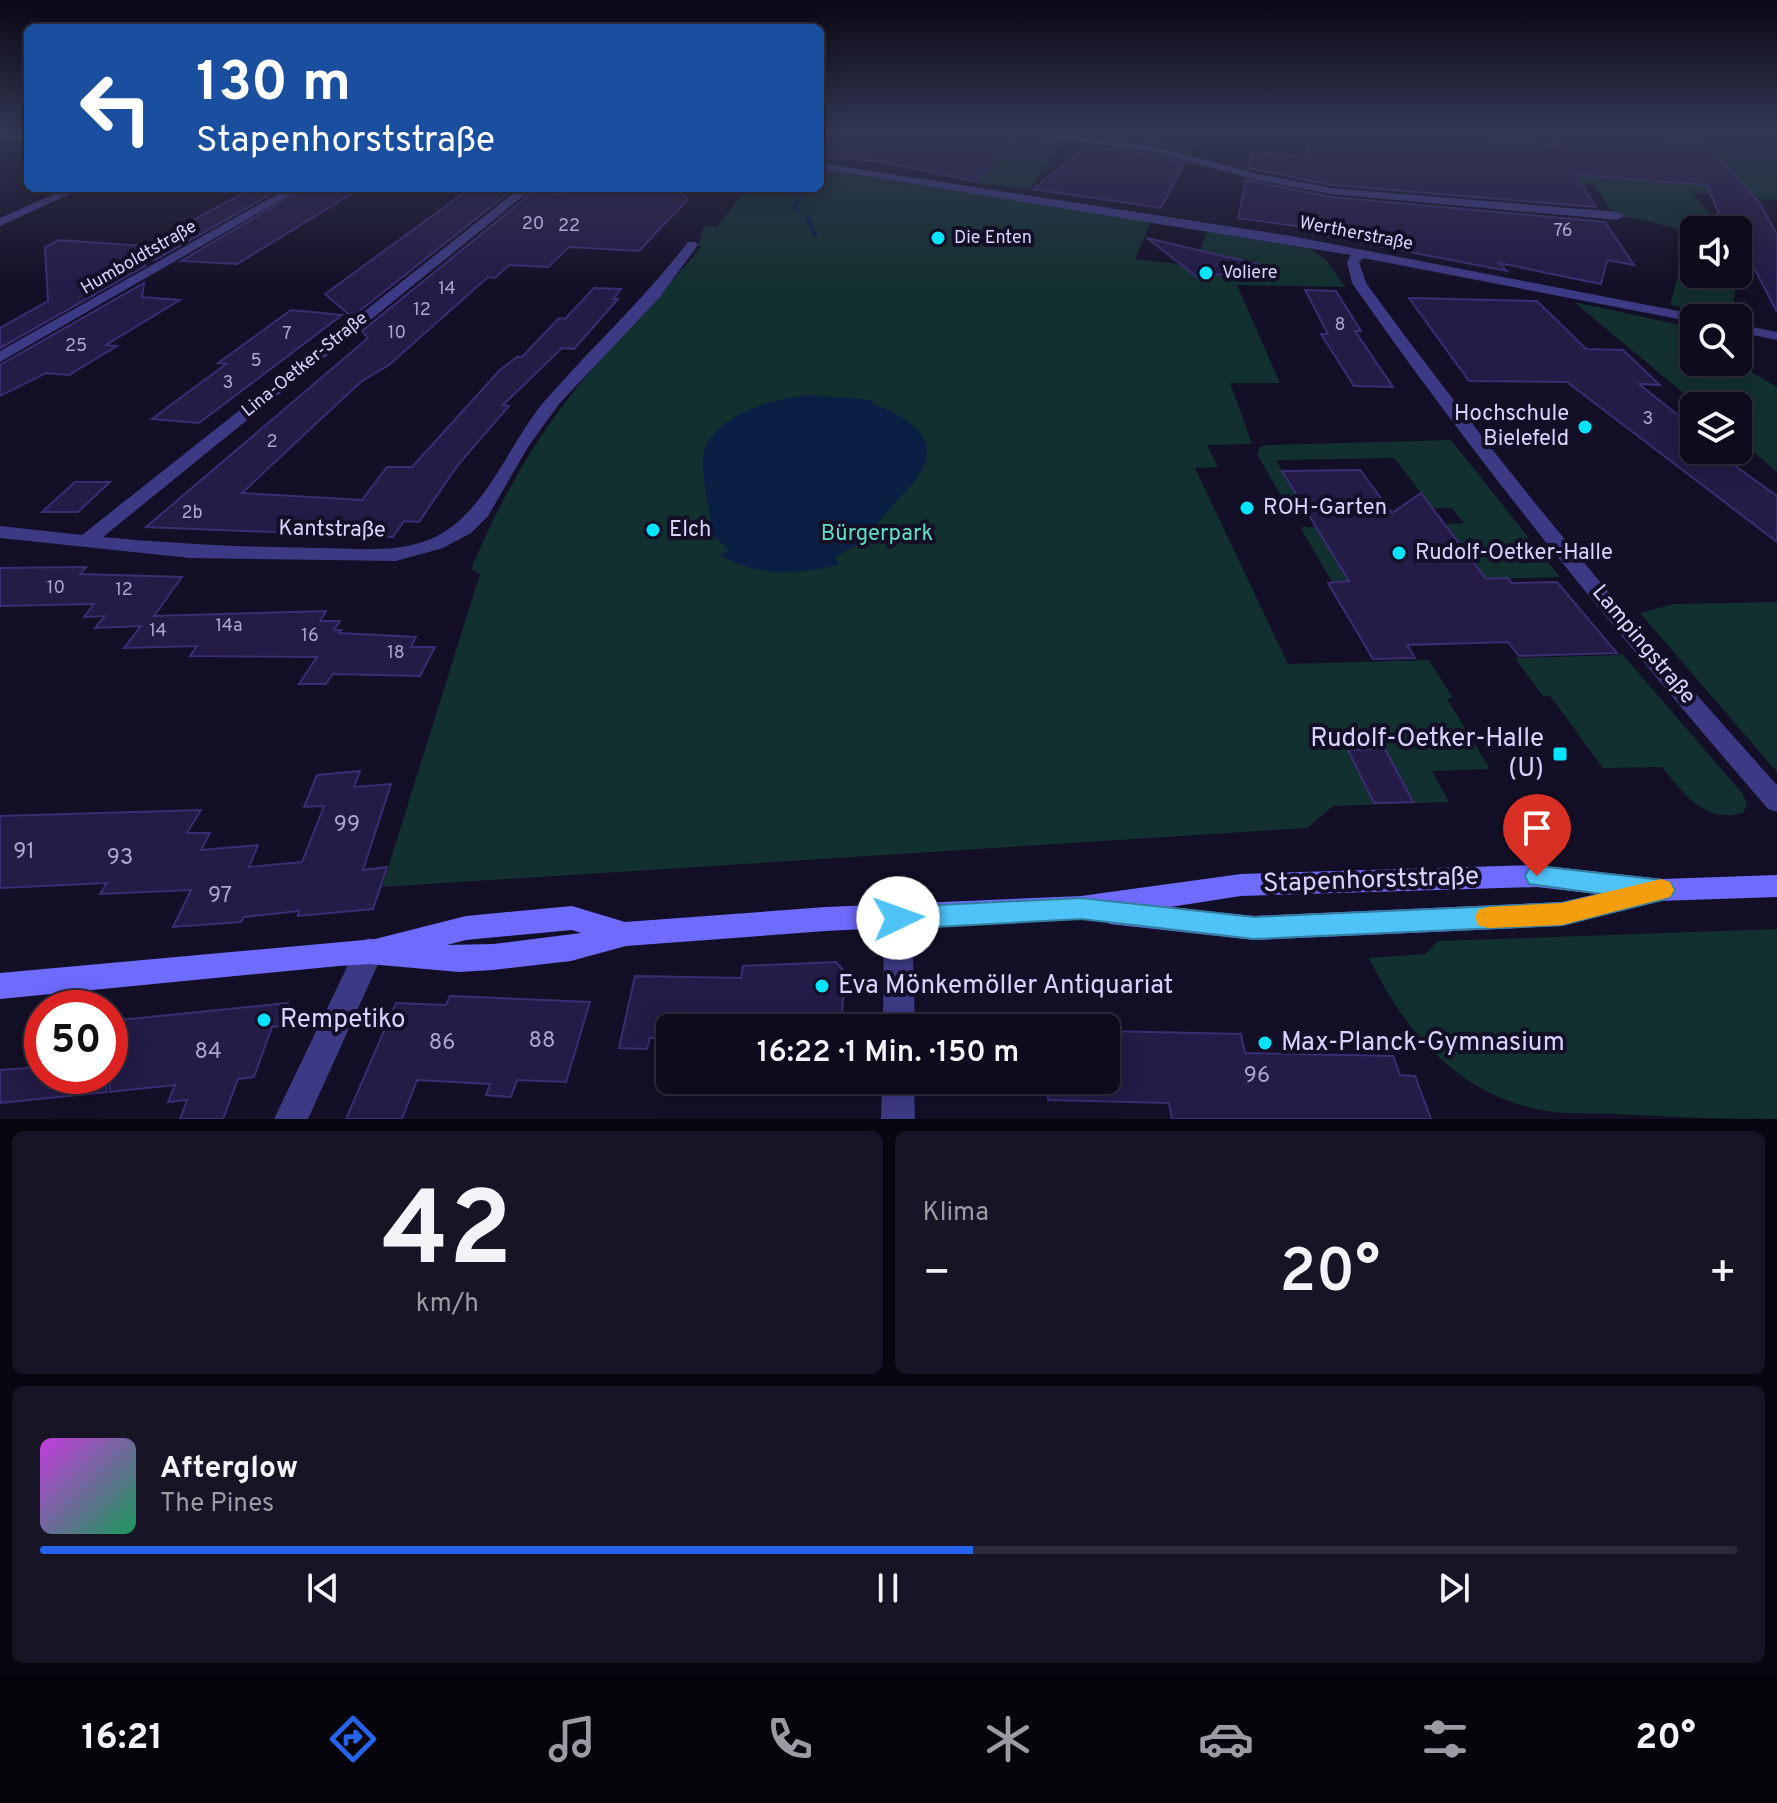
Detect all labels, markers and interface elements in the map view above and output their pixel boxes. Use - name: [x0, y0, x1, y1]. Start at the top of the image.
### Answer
- text: 130 m: [196, 50, 351, 120]
- icon: left: [64, 56, 168, 160]
- text: Stapenhorststraße: [196, 119, 495, 165]
- street label: Wertherstraße: [1297, 212, 1415, 256]
- house number: 20: [522, 213, 544, 236]
- house number: 22: [558, 215, 580, 238]
- street label: Humboldtstraße: [77, 216, 201, 300]
- map controls: [1680, 216, 1752, 464]
- button: sound: [1680, 216, 1752, 288]
- house number: 76: [1553, 220, 1573, 243]
- place label: Die Enten: [954, 227, 1032, 250]
- marker: Die Enten: [929, 229, 947, 247]
- place label: Voliere: [1222, 262, 1277, 285]
- marker: Voliere: [1197, 264, 1215, 282]
- house number: 14: [438, 278, 456, 301]
- house number: 12: [413, 299, 431, 322]
- button: search: [1680, 304, 1752, 376]
- street label: Lina-Oetker-Straße: [237, 307, 373, 423]
- house number: 8: [1335, 314, 1346, 337]
- house number: 10: [388, 322, 406, 345]
- house number: 7: [282, 323, 292, 346]
- house number: 25: [65, 335, 87, 358]
- house number: 5: [250, 350, 262, 373]
- house number: 3: [223, 372, 233, 395]
- button: layers: [1680, 392, 1752, 464]
- place label: Hochschule Bielefeld: [1454, 401, 1569, 453]
- house number: 3: [1643, 408, 1653, 431]
- marker: Hochschule Bielefeld: [1576, 418, 1594, 436]
- house number: 2: [266, 431, 278, 454]
- place label: ROH-Garten: [1263, 495, 1387, 522]
- marker: ROH-Garten: [1238, 499, 1256, 517]
- house number: 2b: [181, 502, 203, 525]
- street label: Kantstraße: [278, 516, 386, 544]
- place label: Elch: [669, 517, 711, 544]
- marker: Elch: [644, 521, 662, 539]
- park label: Bürgerpark: [821, 521, 933, 548]
- place label: Rudolf-Oetker-Halle: [1415, 540, 1613, 567]
- marker: Rudolf-Oetker-Halle: [1390, 544, 1408, 562]
- house number: 10: [47, 577, 65, 600]
- house number: 12: [115, 579, 133, 602]
- street label: Lampingstraße: [1585, 580, 1701, 710]
- house number: 14a: [215, 615, 243, 638]
- house number: 14: [149, 620, 167, 643]
- house number: 16: [301, 625, 319, 648]
- house number: 18: [387, 642, 405, 665]
- place label: Rudolf-Oetker-Halle (U): [1310, 723, 1544, 786]
- marker: Rudolf-Oetker-Halle (U): [1551, 745, 1569, 763]
- pin: [1503, 794, 1571, 876]
- icon: arrive: [1515, 806, 1559, 850]
- house number: 99: [334, 812, 360, 839]
- house number: 91: [13, 839, 35, 866]
- house number: 93: [107, 845, 133, 872]
- street label: Stapenhorststraße: [1262, 861, 1480, 901]
- position arrow: [856, 876, 940, 960]
- house number: 97: [208, 883, 232, 910]
- place label: Eva Mönkemöller Antiquariat: [838, 970, 1173, 1003]
- marker: Eva Mönkemöller Antiquariat: [813, 977, 831, 995]
- speed limit sign: 50: [24, 990, 128, 1094]
- place label: Rempetiko: [280, 1004, 406, 1037]
- marker: Rempetiko: [255, 1011, 273, 1029]
- place label: Max-Planck-Gymnasium: [1281, 1027, 1565, 1060]
- house number: 88: [529, 1028, 555, 1055]
- house number: 86: [429, 1030, 455, 1057]
- marker: Max-Planck-Gymnasium: [1256, 1034, 1274, 1052]
- text: 16:22 · 1 Min. · 150 m: [757, 1035, 1019, 1072]
- house number: 84: [194, 1039, 222, 1066]
- house number: 96: [1244, 1063, 1270, 1090]
- text: 42: [382, 1170, 512, 1302]
- text: Klima: [923, 1197, 989, 1230]
- text: 20°: [1279, 1237, 1380, 1313]
- text: −: [923, 1247, 951, 1303]
- text: +: [1709, 1247, 1737, 1303]
- text: km/h: [416, 1288, 479, 1321]
- text: Afterglow: [160, 1451, 298, 1488]
- text: The Pines: [160, 1488, 274, 1521]
- icon: previous: [301, 1566, 345, 1610]
- icon: pause: [866, 1566, 910, 1610]
- icon: next: [1432, 1566, 1476, 1610]
- icon: directions: [325, 1711, 381, 1767]
- icon: music: [544, 1711, 600, 1767]
- icon: phone: [762, 1711, 818, 1767]
- icon: climate: [980, 1711, 1036, 1767]
- icon: car: [1198, 1711, 1254, 1767]
- icon: filters: [1417, 1711, 1473, 1767]
- text: 16:21: [81, 1716, 163, 1762]
- text: 20°: [1635, 1716, 1696, 1762]

